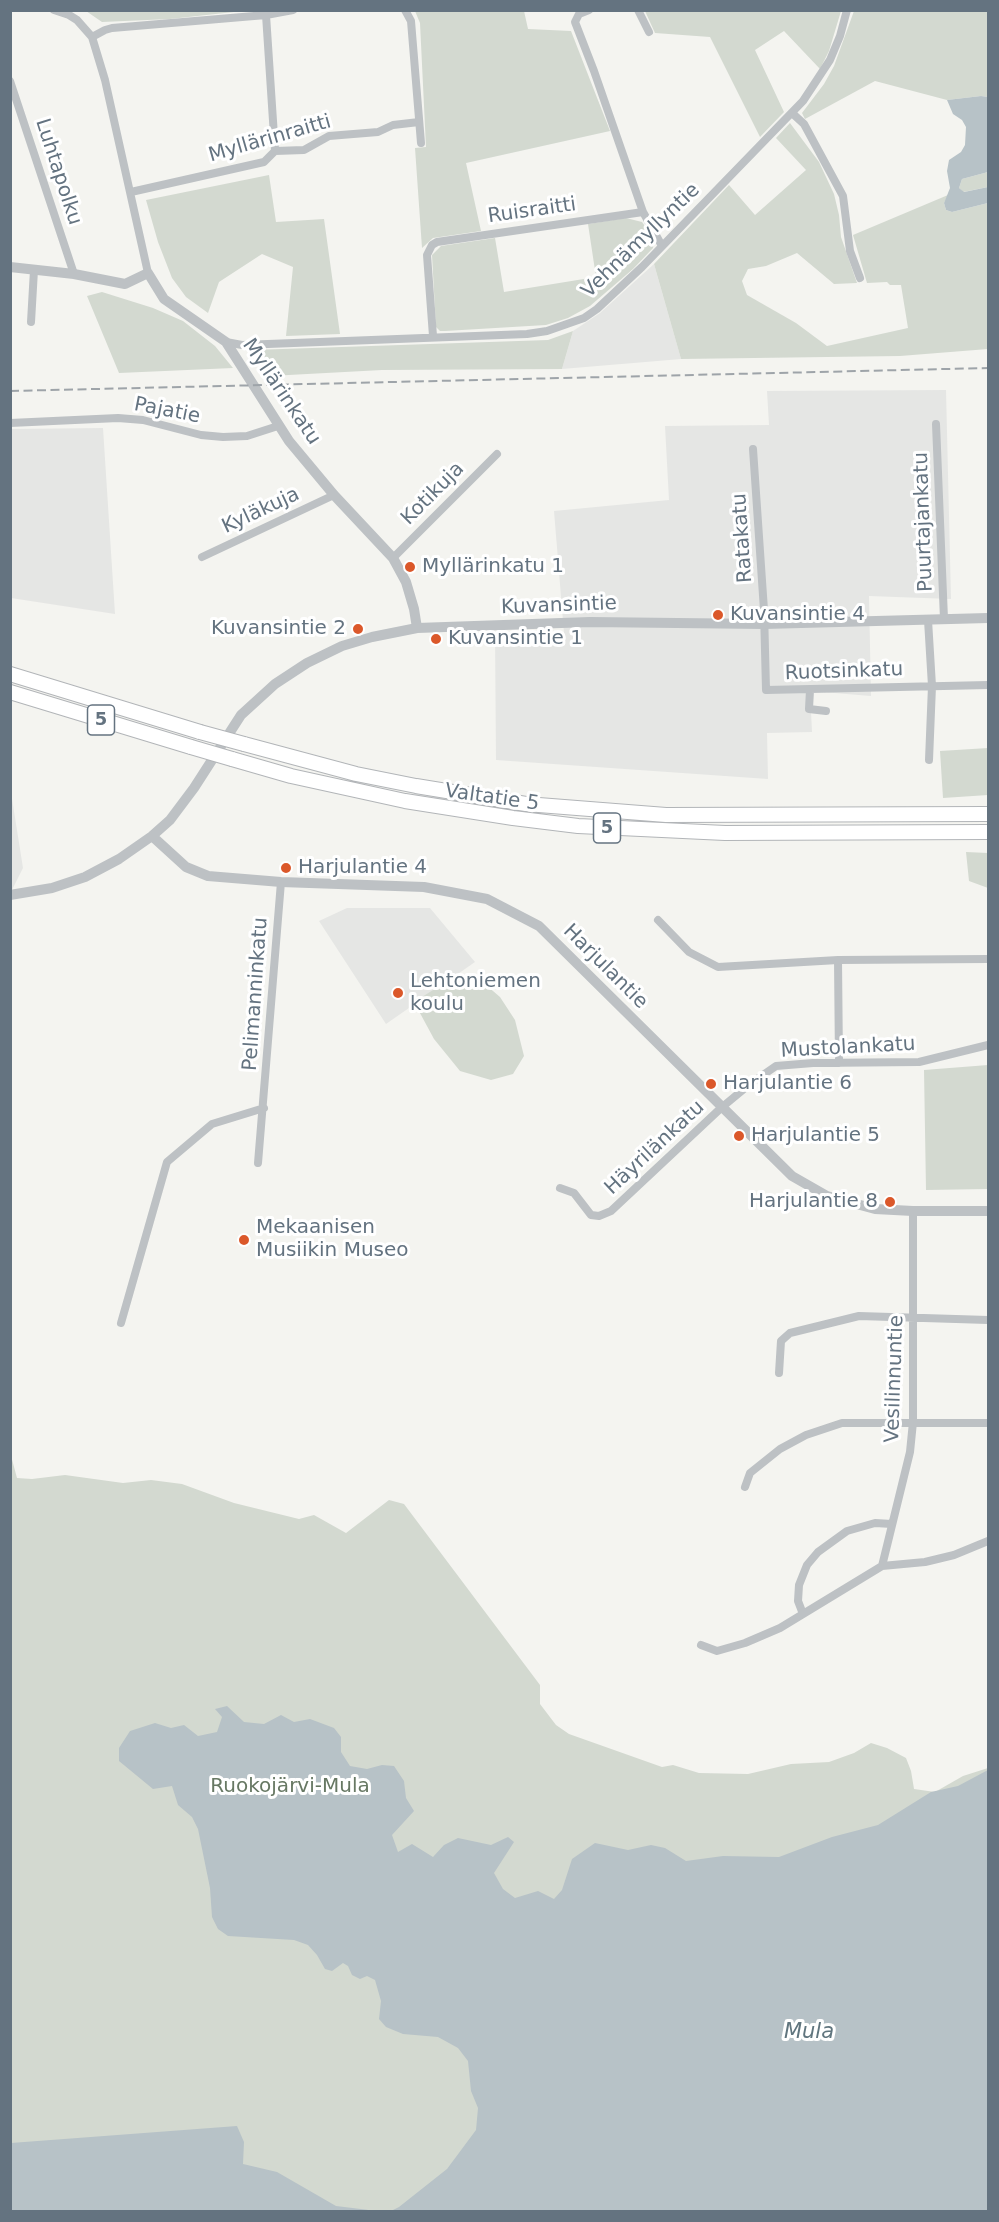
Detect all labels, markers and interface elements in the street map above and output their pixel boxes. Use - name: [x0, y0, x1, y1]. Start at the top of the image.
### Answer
- street label: Myllärinraitti: [206, 110, 334, 168]
- street label: Luhtapolku: [30, 116, 86, 228]
- street label: Vehnämyllyntie: [577, 179, 705, 303]
- street label: Ruisraitti: [486, 193, 578, 229]
- street label: Myllärinkatu: [237, 334, 325, 450]
- street label: Pajatie: [132, 393, 202, 429]
- street label: Puurtajankatu: [910, 452, 938, 592]
- street label: Kotikuja: [397, 458, 469, 530]
- street label: Kyläkuja: [218, 483, 304, 539]
- street label: Ratakatu: [728, 492, 758, 584]
- place label: Myllärinkatu 1: [422, 555, 564, 579]
- marker: Myllärinkatu 1: [403, 560, 417, 574]
- street label: Kuvansintie: [501, 592, 617, 620]
- place label: Kuvansintie 4: [730, 603, 865, 627]
- marker: Kuvansintie 4: [711, 608, 725, 622]
- place label: Kuvansintie 2: [211, 617, 346, 641]
- marker: Kuvansintie 2: [351, 622, 365, 636]
- place label: Kuvansintie 1: [448, 627, 583, 651]
- marker: Kuvansintie 1: [429, 632, 443, 646]
- street label: Ruotsinkatu: [784, 658, 904, 686]
- road number: 5: [88, 705, 114, 735]
- street label: Valtatie 5: [443, 780, 541, 816]
- road number: 5: [594, 813, 620, 843]
- place label: Harjulantie 4: [298, 856, 427, 880]
- marker: Harjulantie 4: [279, 861, 293, 875]
- street label: Pelimanninkatu: [239, 916, 273, 1072]
- street label: Harjulantie: [558, 920, 652, 1014]
- place label: Lehtoniemen koulu: [410, 970, 541, 1017]
- marker: Lehtoniemen koulu: [391, 986, 405, 1000]
- street label: Mustolankatu: [780, 1032, 916, 1064]
- place label: Harjulantie 6: [723, 1072, 852, 1096]
- marker: Harjulantie 6: [704, 1077, 718, 1091]
- street label: Häyrilänkatu: [600, 1096, 710, 1200]
- place label: Harjulantie 5: [751, 1124, 880, 1148]
- marker: Harjulantie 5: [732, 1129, 746, 1143]
- place label: Harjulantie 8: [749, 1190, 878, 1214]
- marker: Harjulantie 8: [883, 1195, 897, 1209]
- place label: Mekaanisen Musiikin Museo: [256, 1216, 409, 1263]
- marker: Mekaanisen Musiikin Museo: [237, 1233, 251, 1247]
- street label: Vesilinnuntie: [881, 1315, 909, 1443]
- park label: Ruokojärvi-Mula: [210, 1775, 370, 1799]
- water label: Mula: [784, 2020, 834, 2046]

